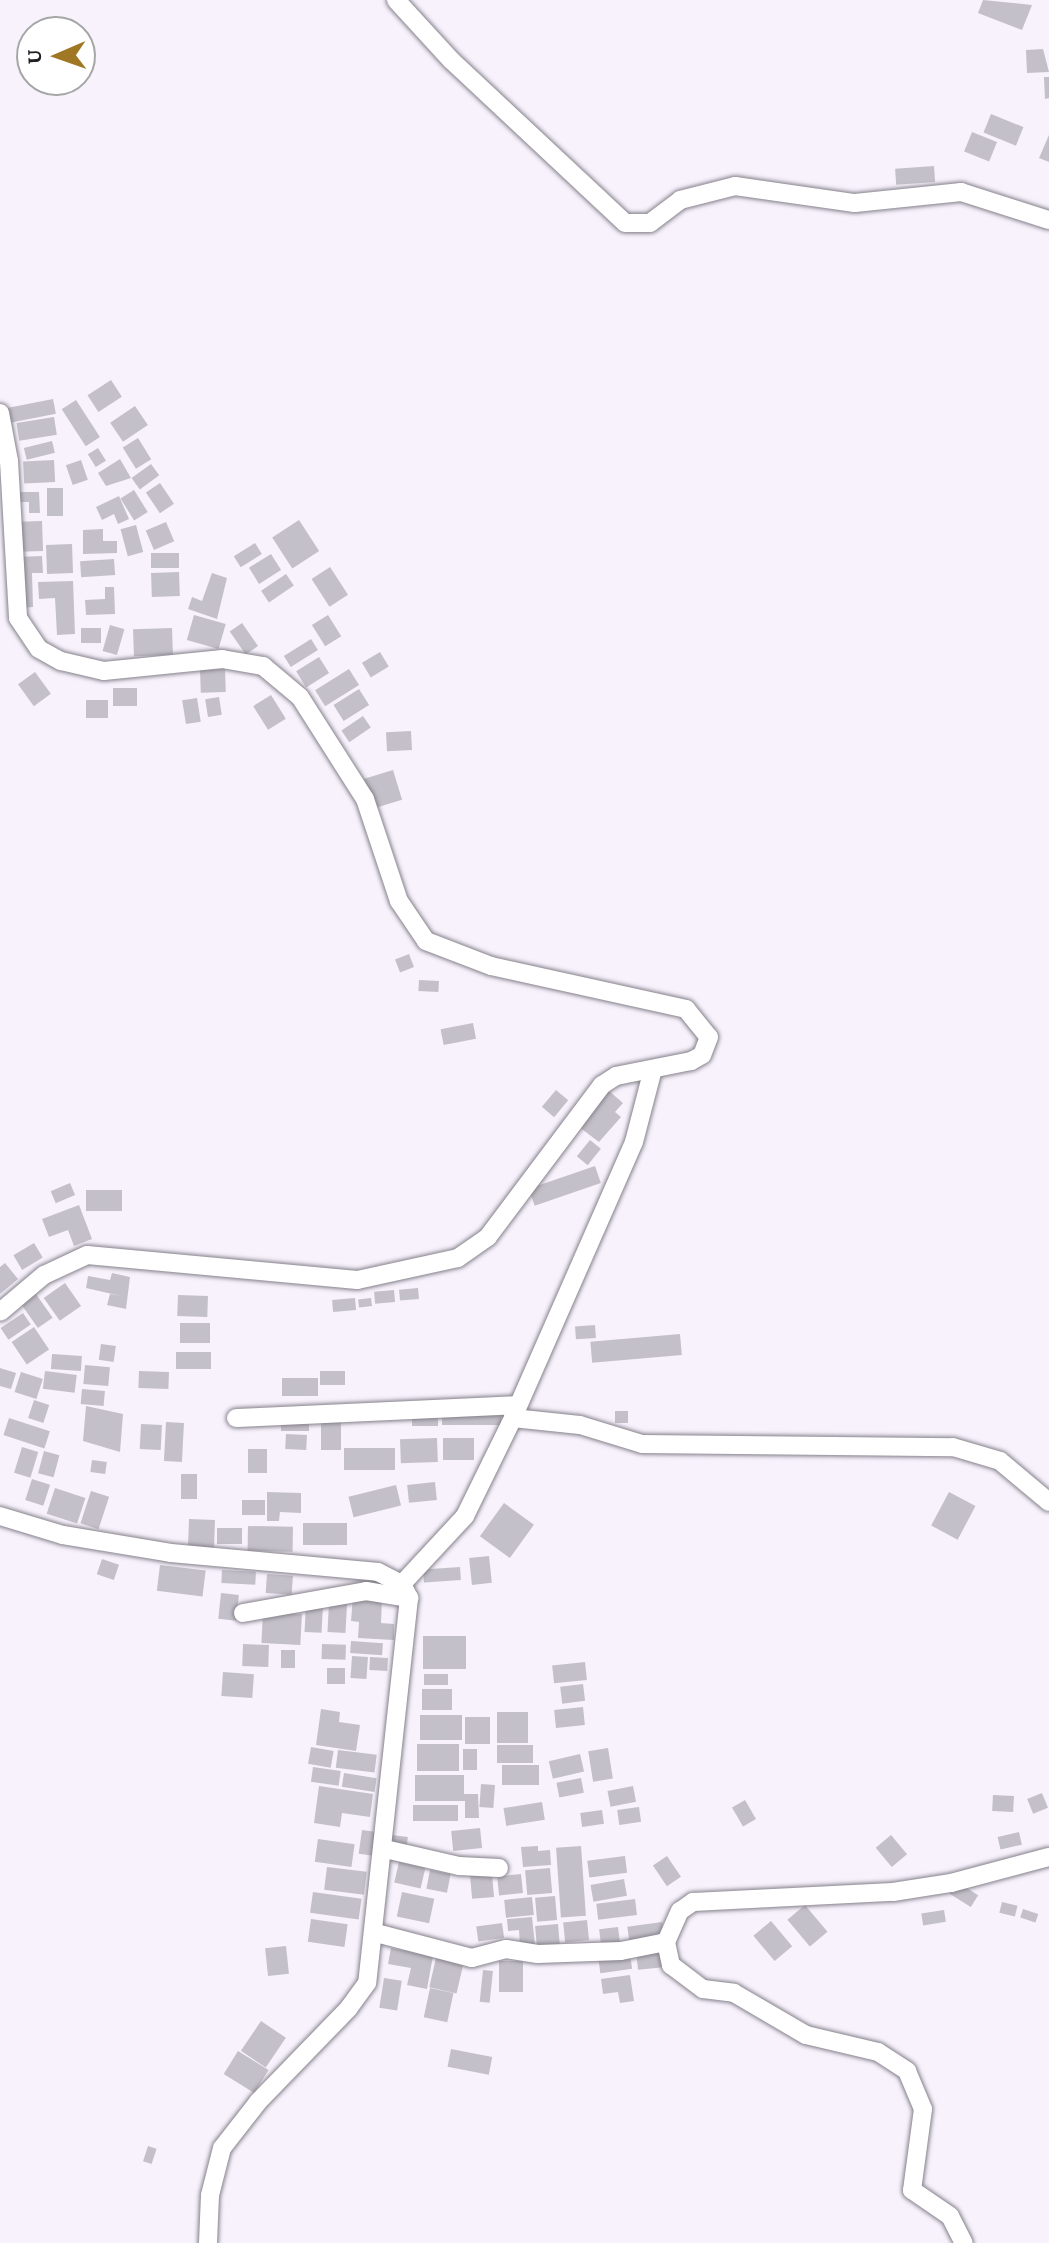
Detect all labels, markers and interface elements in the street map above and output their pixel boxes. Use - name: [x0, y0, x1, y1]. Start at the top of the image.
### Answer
- north arrow: [16, 16, 96, 96]
- text: U: [21, 49, 46, 65]

